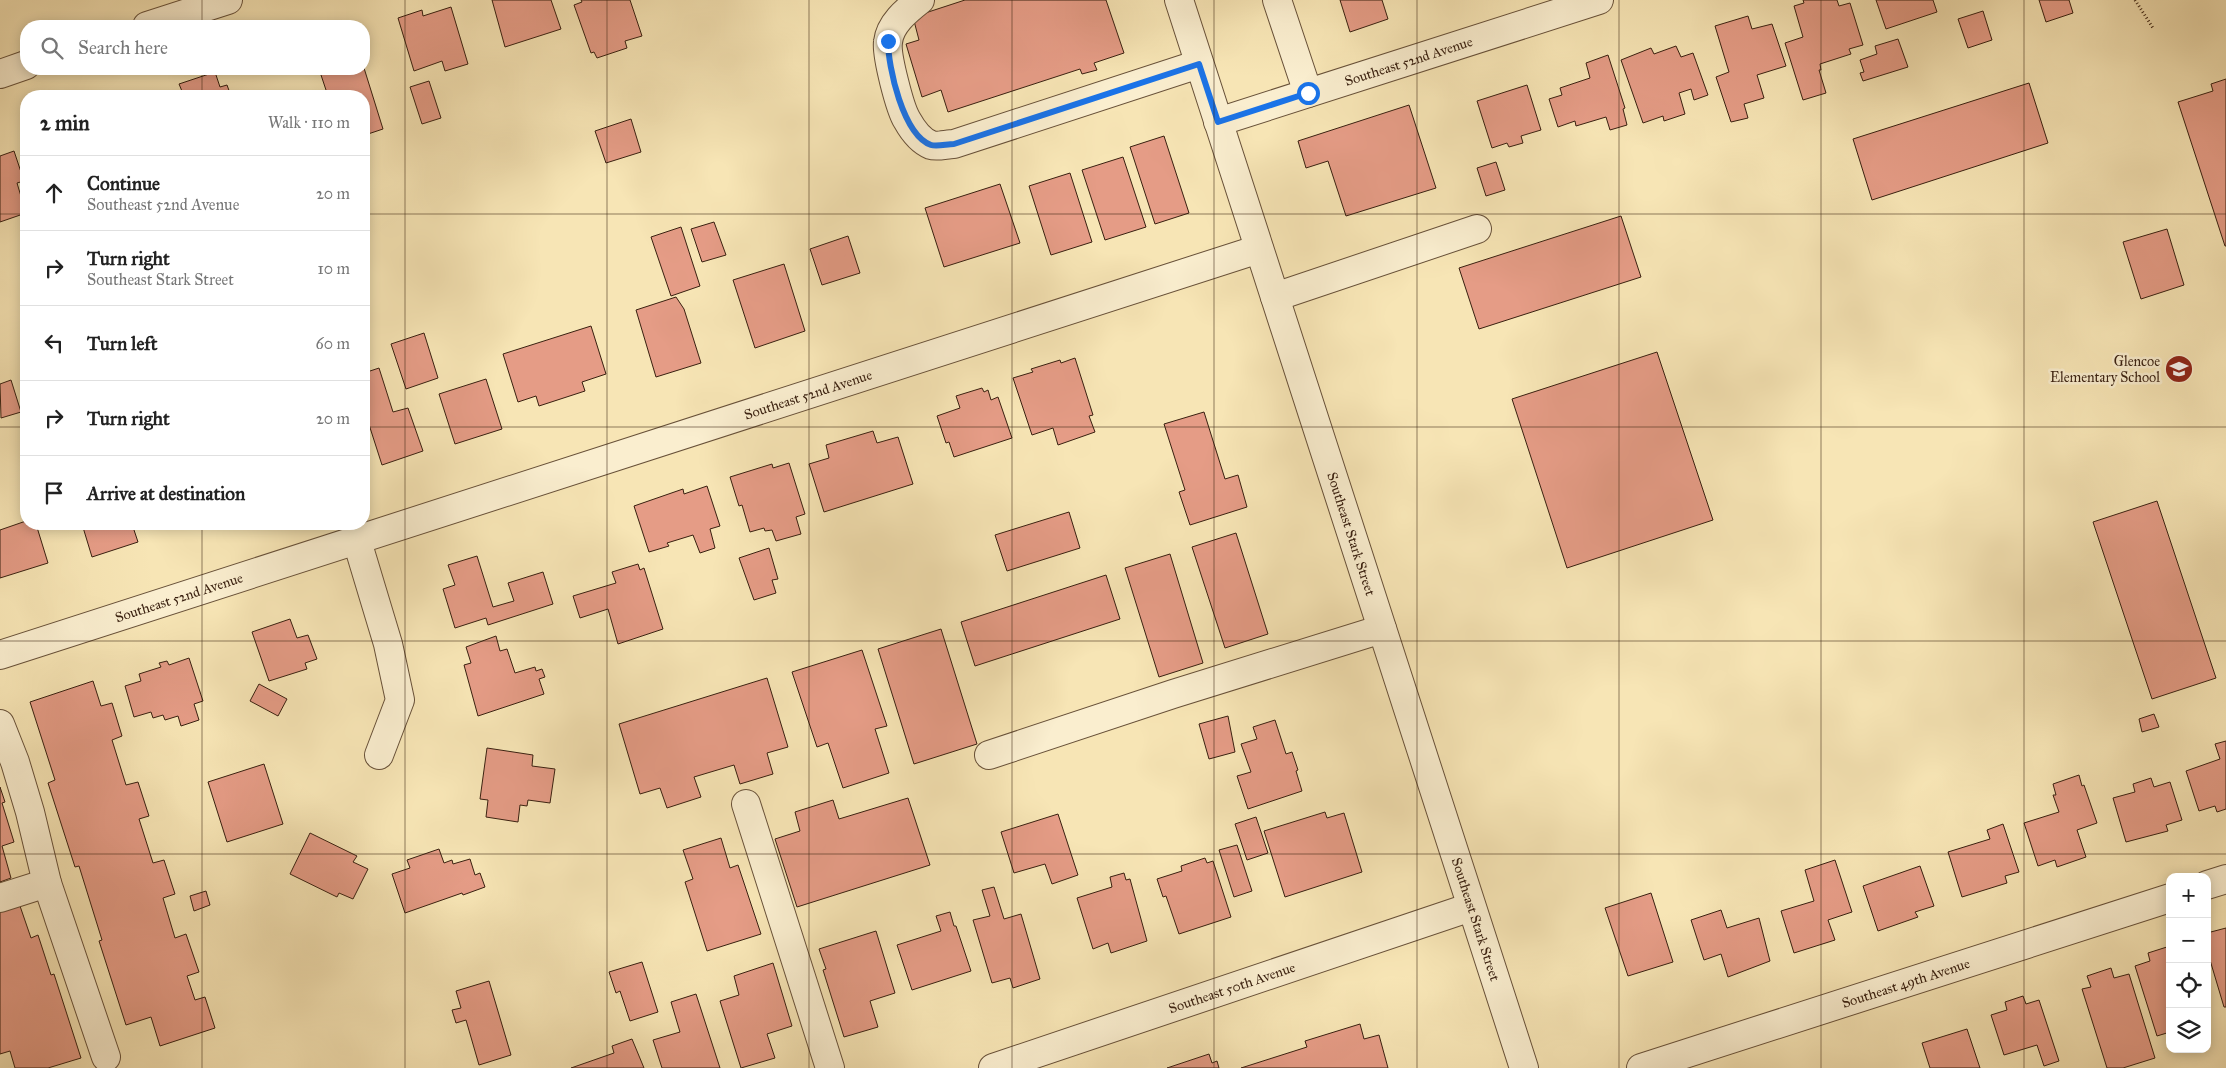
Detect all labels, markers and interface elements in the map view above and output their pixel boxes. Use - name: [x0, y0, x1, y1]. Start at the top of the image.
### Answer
- search box: [20, 20, 370, 75]
- route end: [877, 30, 900, 53]
- street label: Southeast 52nd Avenue: [1343, 33, 1475, 90]
- icon: search: [38, 34, 66, 62]
- text: Search here: [78, 36, 168, 59]
- route start: [1297, 82, 1320, 105]
- text: 2 min: [40, 110, 90, 136]
- text: Walk · 110 m: [268, 113, 350, 132]
- text: Continue: [87, 172, 160, 195]
- icon: ahead: [40, 179, 68, 207]
- text: 20 m: [316, 184, 350, 203]
- text: Southeast 52nd Avenue: [87, 195, 239, 214]
- text: Turn right: [87, 247, 170, 270]
- icon: right: [40, 254, 68, 282]
- text: 10 m: [318, 259, 350, 278]
- text: Southeast Stark Street: [87, 270, 234, 289]
- icon: left: [40, 329, 68, 357]
- text: Turn left: [87, 332, 157, 355]
- text: 60 m: [316, 334, 350, 353]
- place label: Glencoe Elementary School: [2050, 353, 2160, 386]
- school or university icon: Glencoe Elementary School: [2164, 354, 2194, 384]
- street label: Southeast 52nd Avenue: [742, 366, 874, 423]
- icon: right: [40, 404, 68, 432]
- text: Turn right: [87, 407, 170, 430]
- text: 20 m: [316, 409, 350, 428]
- street label: Southeast Stark Street: [1323, 470, 1379, 598]
- icon: arrive: [40, 479, 68, 507]
- text: Arrive at destination: [87, 482, 245, 505]
- street label: Southeast 52nd Avenue: [113, 569, 245, 626]
- street label: Southeast Stark Street: [1448, 856, 1503, 983]
- map controls: [2166, 873, 2211, 1053]
- button: +: [2166, 873, 2211, 918]
- button: −: [2166, 918, 2211, 963]
- street label: Southeast 49th Avenue: [1840, 955, 1972, 1012]
- street label: Southeast 50th Avenue: [1166, 959, 1298, 1017]
- button: locate: [2166, 963, 2211, 1008]
- button: layers: [2166, 1008, 2211, 1053]

